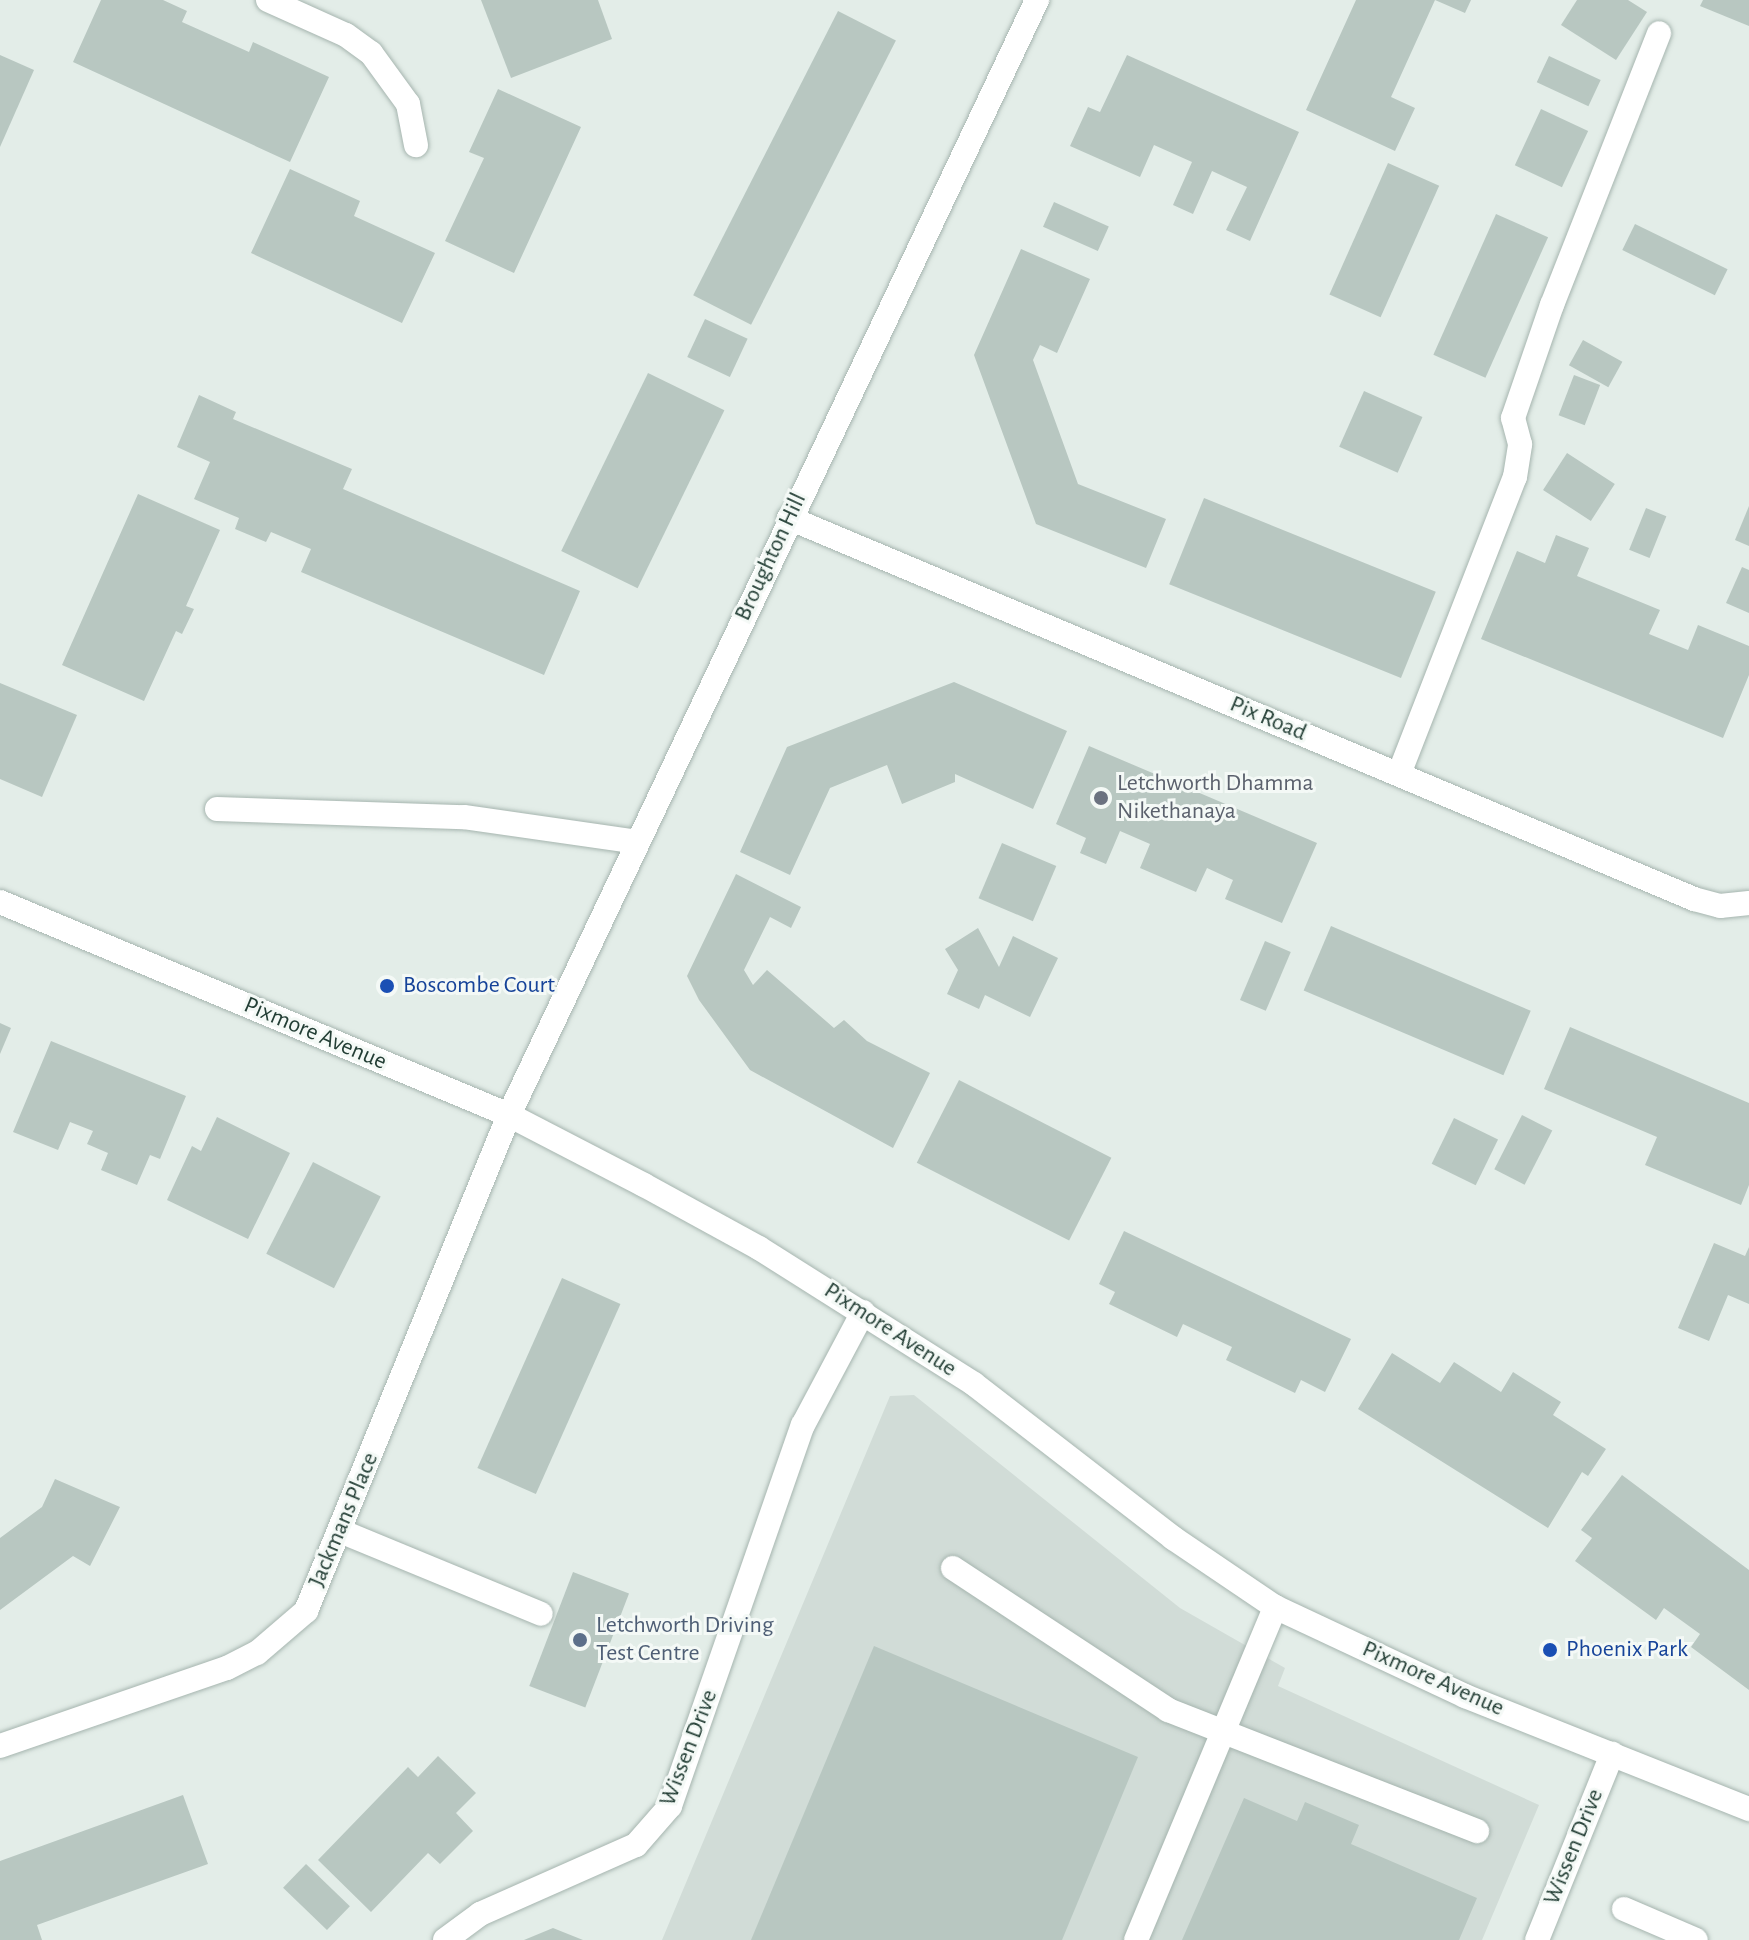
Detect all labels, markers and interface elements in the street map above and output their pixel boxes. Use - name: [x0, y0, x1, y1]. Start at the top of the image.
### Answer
- street label: Broughton Hill: [729, 488, 813, 626]
- street label: Pix Road: [1225, 690, 1311, 748]
- place label: Letchworth Dhamma Nikethanaya: [1117, 770, 1314, 826]
- marker: Letchworth Dhamma Nikethanaya: [1092, 789, 1110, 807]
- place label: Boscombe Court: [403, 972, 555, 1000]
- marker: Boscombe Court: [378, 977, 396, 995]
- street label: Pixmore Avenue: [239, 991, 391, 1077]
- street label: Pixmore Avenue: [818, 1276, 962, 1384]
- street label: Jackmans Place: [303, 1448, 385, 1592]
- place label: Letchworth Driving Test Centre: [596, 1612, 774, 1668]
- marker: Letchworth Driving Test Centre: [571, 1631, 589, 1649]
- street label: Pixmore Avenue: [1358, 1635, 1508, 1723]
- place label: Phoenix Park: [1566, 1636, 1688, 1664]
- marker: Phoenix Park: [1541, 1641, 1559, 1659]
- street label: Wissen Drive: [654, 1686, 724, 1810]
- street label: Wissen Drive: [1538, 1785, 1610, 1909]

